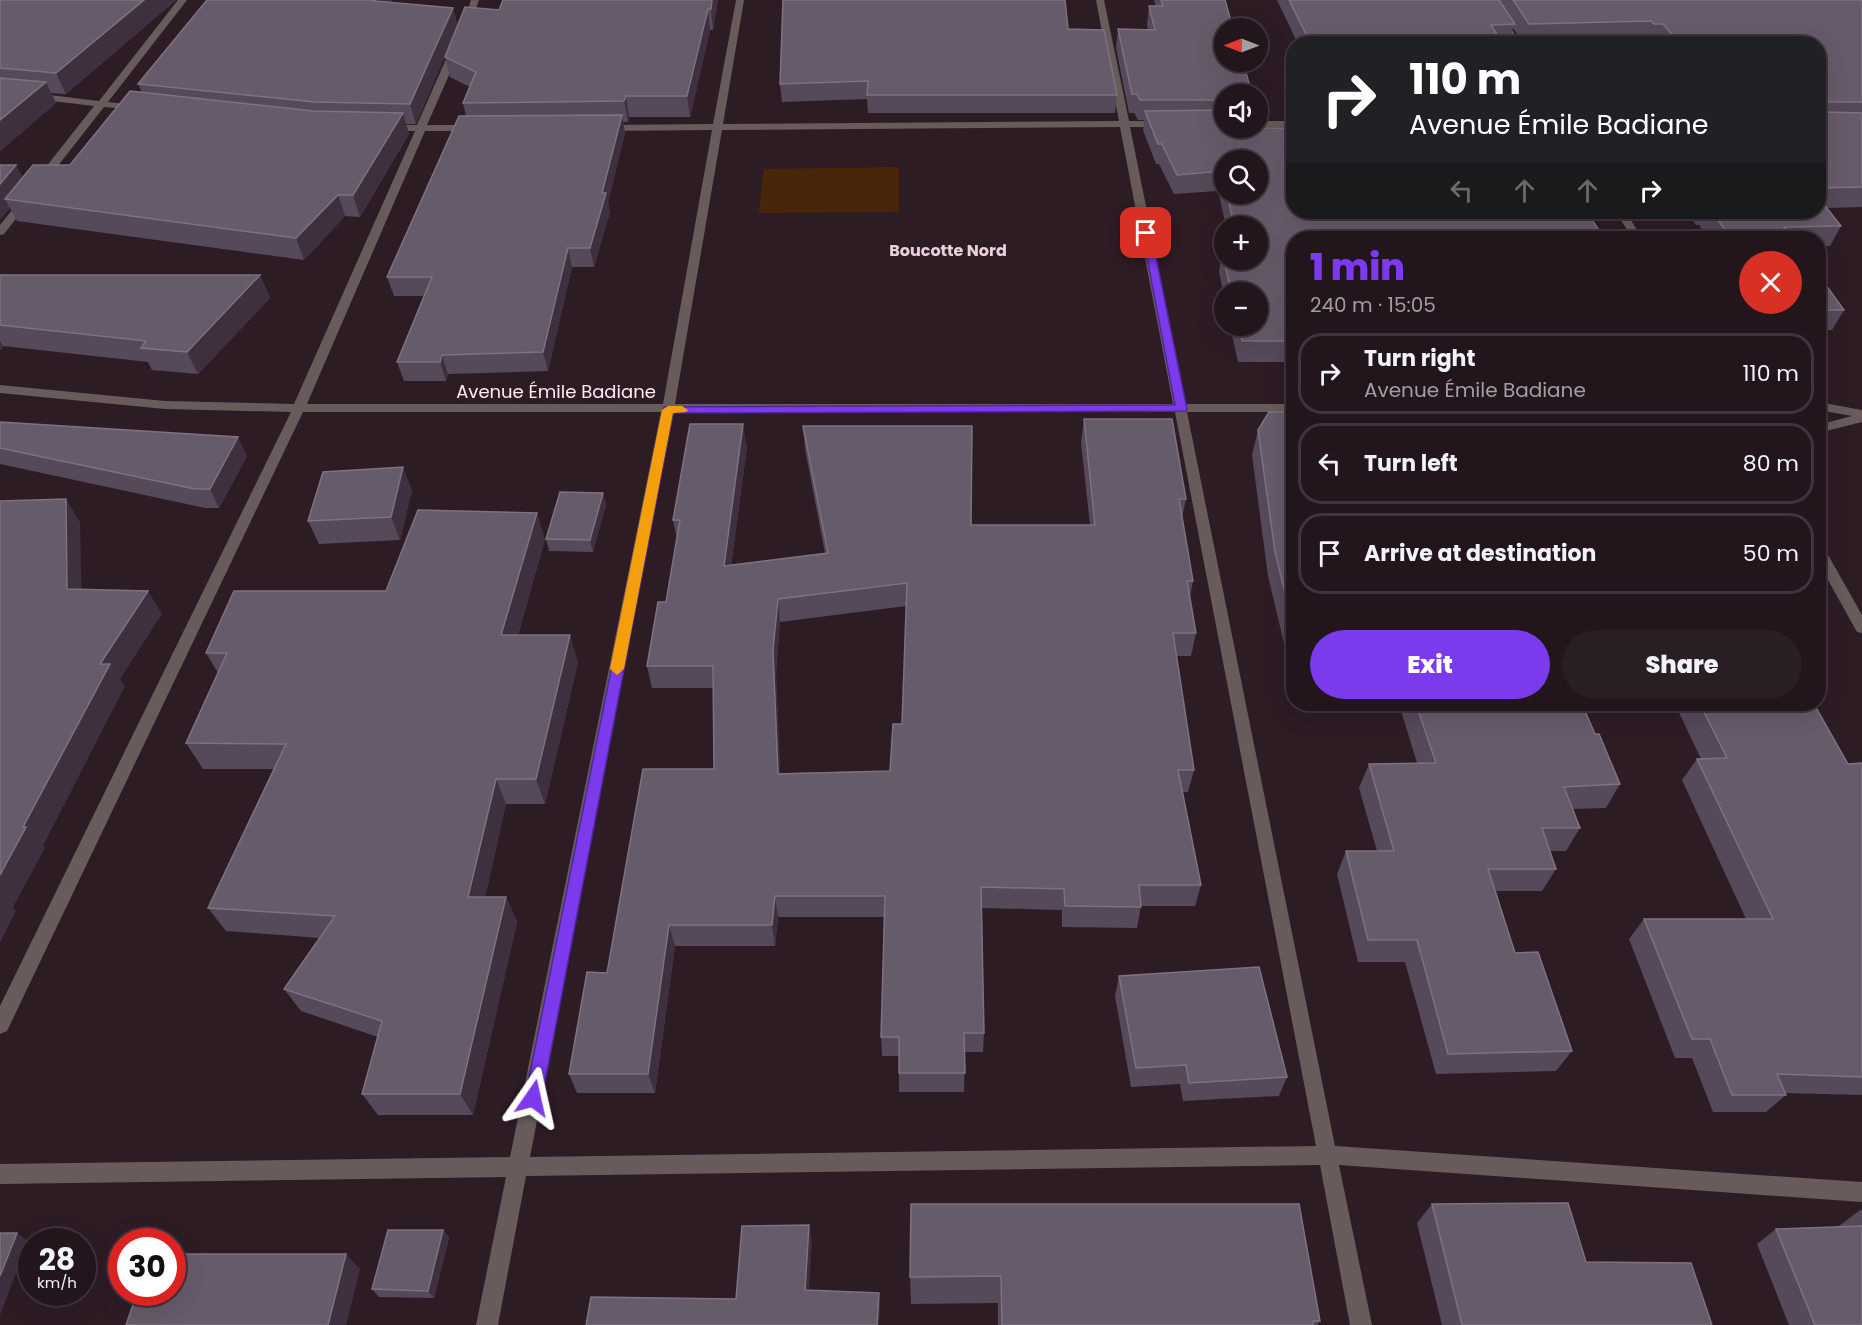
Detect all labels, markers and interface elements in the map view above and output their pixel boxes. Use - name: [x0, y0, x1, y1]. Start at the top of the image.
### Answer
- north arrow: [1214, 18, 1268, 72]
- map controls: [1214, 18, 1268, 336]
- text: 110 m: [1409, 50, 1521, 109]
- icon: right: [1310, 60, 1388, 138]
- button: sound: [1214, 84, 1268, 138]
- text: Avenue Émile Badiane: [1409, 106, 1708, 143]
- button: search: [1214, 150, 1268, 204]
- icon: left: [1445, 174, 1478, 207]
- icon: ahead: [1508, 174, 1541, 207]
- icon: ahead: [1571, 174, 1604, 207]
- icon: right: [1634, 174, 1667, 207]
- pin: [1120, 207, 1171, 258]
- icon: arrive: [1129, 216, 1162, 249]
- button: +: [1214, 216, 1268, 270]
- district label: Boucotte Nord: [889, 239, 1007, 262]
- text: 1 min: [1310, 242, 1405, 293]
- button: close: [1739, 251, 1802, 314]
- button: −: [1214, 282, 1268, 336]
- text: 240 m · 15:05: [1310, 291, 1436, 319]
- text: Turn right: [1364, 343, 1475, 374]
- icon: right: [1313, 357, 1346, 390]
- text: 110 m: [1743, 358, 1799, 389]
- text: Avenue Émile Badiane: [1364, 376, 1586, 404]
- street label: Avenue Émile Badiane: [456, 379, 656, 404]
- icon: left: [1313, 447, 1346, 480]
- text: Turn left: [1364, 448, 1458, 479]
- text: 80 m: [1743, 448, 1799, 479]
- icon: arrive: [1313, 537, 1346, 570]
- text: Arrive at destination: [1364, 538, 1596, 569]
- text: 50 m: [1743, 538, 1799, 569]
- button: Exit: [1310, 630, 1550, 699]
- button: Share: [1562, 630, 1802, 699]
- position arrow: [501, 1066, 565, 1130]
- speed limit sign: 30: [108, 1228, 186, 1306]
- text: 28: [39, 1238, 75, 1281]
- text: km/h: [37, 1272, 77, 1293]

